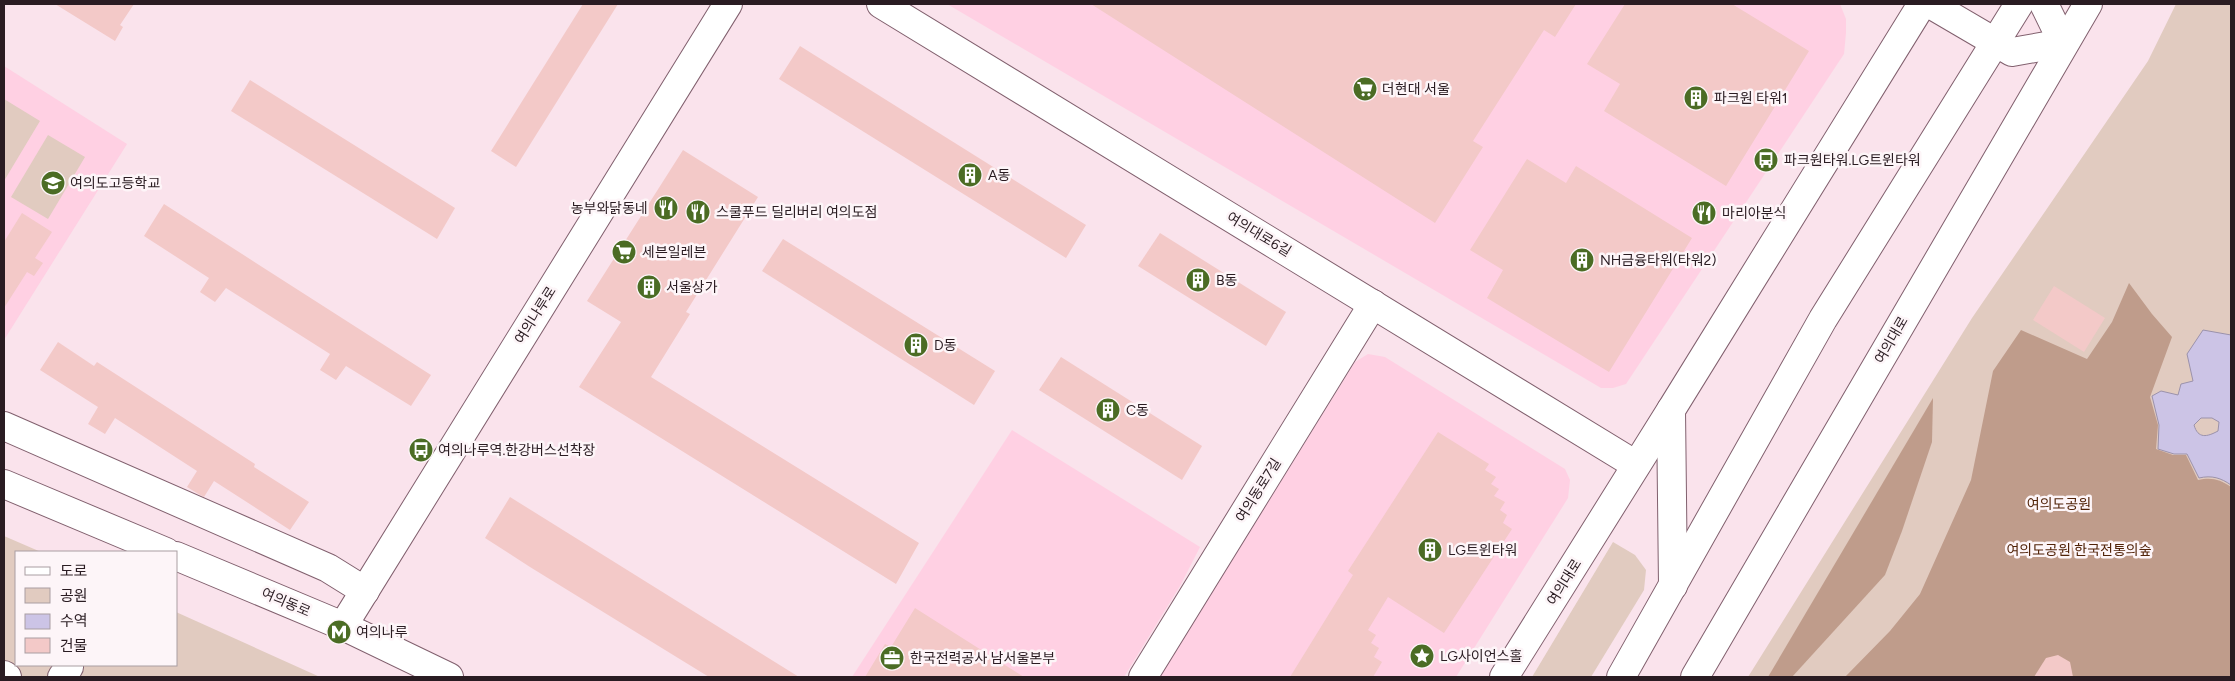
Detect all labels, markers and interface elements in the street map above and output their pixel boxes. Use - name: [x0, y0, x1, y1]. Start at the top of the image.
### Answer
- supermarket icon: 더현대 서울: [1352, 76, 1378, 102]
- place label: 더현대 서울: [1382, 81, 1450, 98]
- building icon: 파크원 타워1: [1683, 85, 1709, 111]
- place label: 파크원 타워1: [1714, 90, 1788, 107]
- bus stop icon: 파크원타워.LG트윈타워: [1753, 147, 1779, 173]
- place label: 파크원타워.LG트윈타워: [1784, 152, 1921, 169]
- building icon: A동: [957, 162, 983, 188]
- place label: A동: [988, 167, 1010, 184]
- school or university icon: 여의도고등학교: [40, 170, 66, 196]
- place label: 여의도고등학교: [70, 175, 160, 192]
- restaurant icon: 농부와닭동네: [653, 195, 679, 221]
- restaurant icon: 스쿨푸드 딜리버리 여의도점: [685, 199, 711, 225]
- place label: 농부와닭동네: [571, 200, 648, 217]
- restaurant icon: 마리아분식: [1691, 200, 1717, 226]
- place label: 스쿨푸드 딜리버리 여의도점: [716, 204, 877, 221]
- place label: 마리아분식: [1722, 205, 1786, 222]
- street label: 여의대로6길: [1223, 209, 1294, 260]
- supermarket icon: 세븐일레븐: [611, 239, 637, 265]
- place label: 세븐일레븐: [642, 244, 707, 261]
- building icon: NH금융타워(타워2): [1569, 247, 1595, 273]
- place label: NH금융타워(타워2): [1600, 252, 1716, 269]
- building icon: B동: [1185, 267, 1211, 293]
- place label: B동: [1216, 272, 1238, 289]
- building icon: 서울상가: [636, 274, 662, 300]
- place label: 서울상가: [666, 279, 718, 296]
- street label: 여의나루로: [511, 283, 560, 347]
- street label: 여의대로: [1871, 314, 1912, 367]
- building icon: D동: [903, 332, 929, 358]
- place label: D동: [934, 337, 957, 354]
- building icon: C동: [1095, 397, 1121, 423]
- place label: C동: [1126, 402, 1149, 419]
- bus stop icon: 여의나루역.한강버스선착장: [408, 437, 434, 463]
- place label: 여의나루역.한강버스선착장: [438, 442, 596, 459]
- street label: 여의동로7길: [1232, 455, 1285, 525]
- park label: 여의도공원: [2027, 496, 2091, 513]
- building icon: LG트윈타워: [1417, 537, 1443, 563]
- place label: LG트윈타워: [1448, 542, 1517, 559]
- park label: 여의도공원 한국전통의숲: [2006, 542, 2152, 559]
- legend: [15, 551, 178, 666]
- street label: 여의대로: [1544, 556, 1585, 609]
- text: 도로: [60, 562, 88, 580]
- street label: 여의동로: [259, 585, 313, 620]
- text: 공원: [60, 587, 88, 605]
- text: 수역: [60, 612, 88, 630]
- metro station icon: 여의나루: [326, 619, 352, 645]
- place label: 여의나루: [356, 624, 408, 641]
- text: 건물: [60, 637, 88, 655]
- place icon: LG사이언스홀: [1409, 643, 1435, 669]
- office icon: 한국전력공사 남서울본부: [879, 645, 905, 671]
- place label: LG사이언스홀: [1440, 648, 1522, 665]
- place label: 한국전력공사 남서울본부: [910, 650, 1055, 667]

